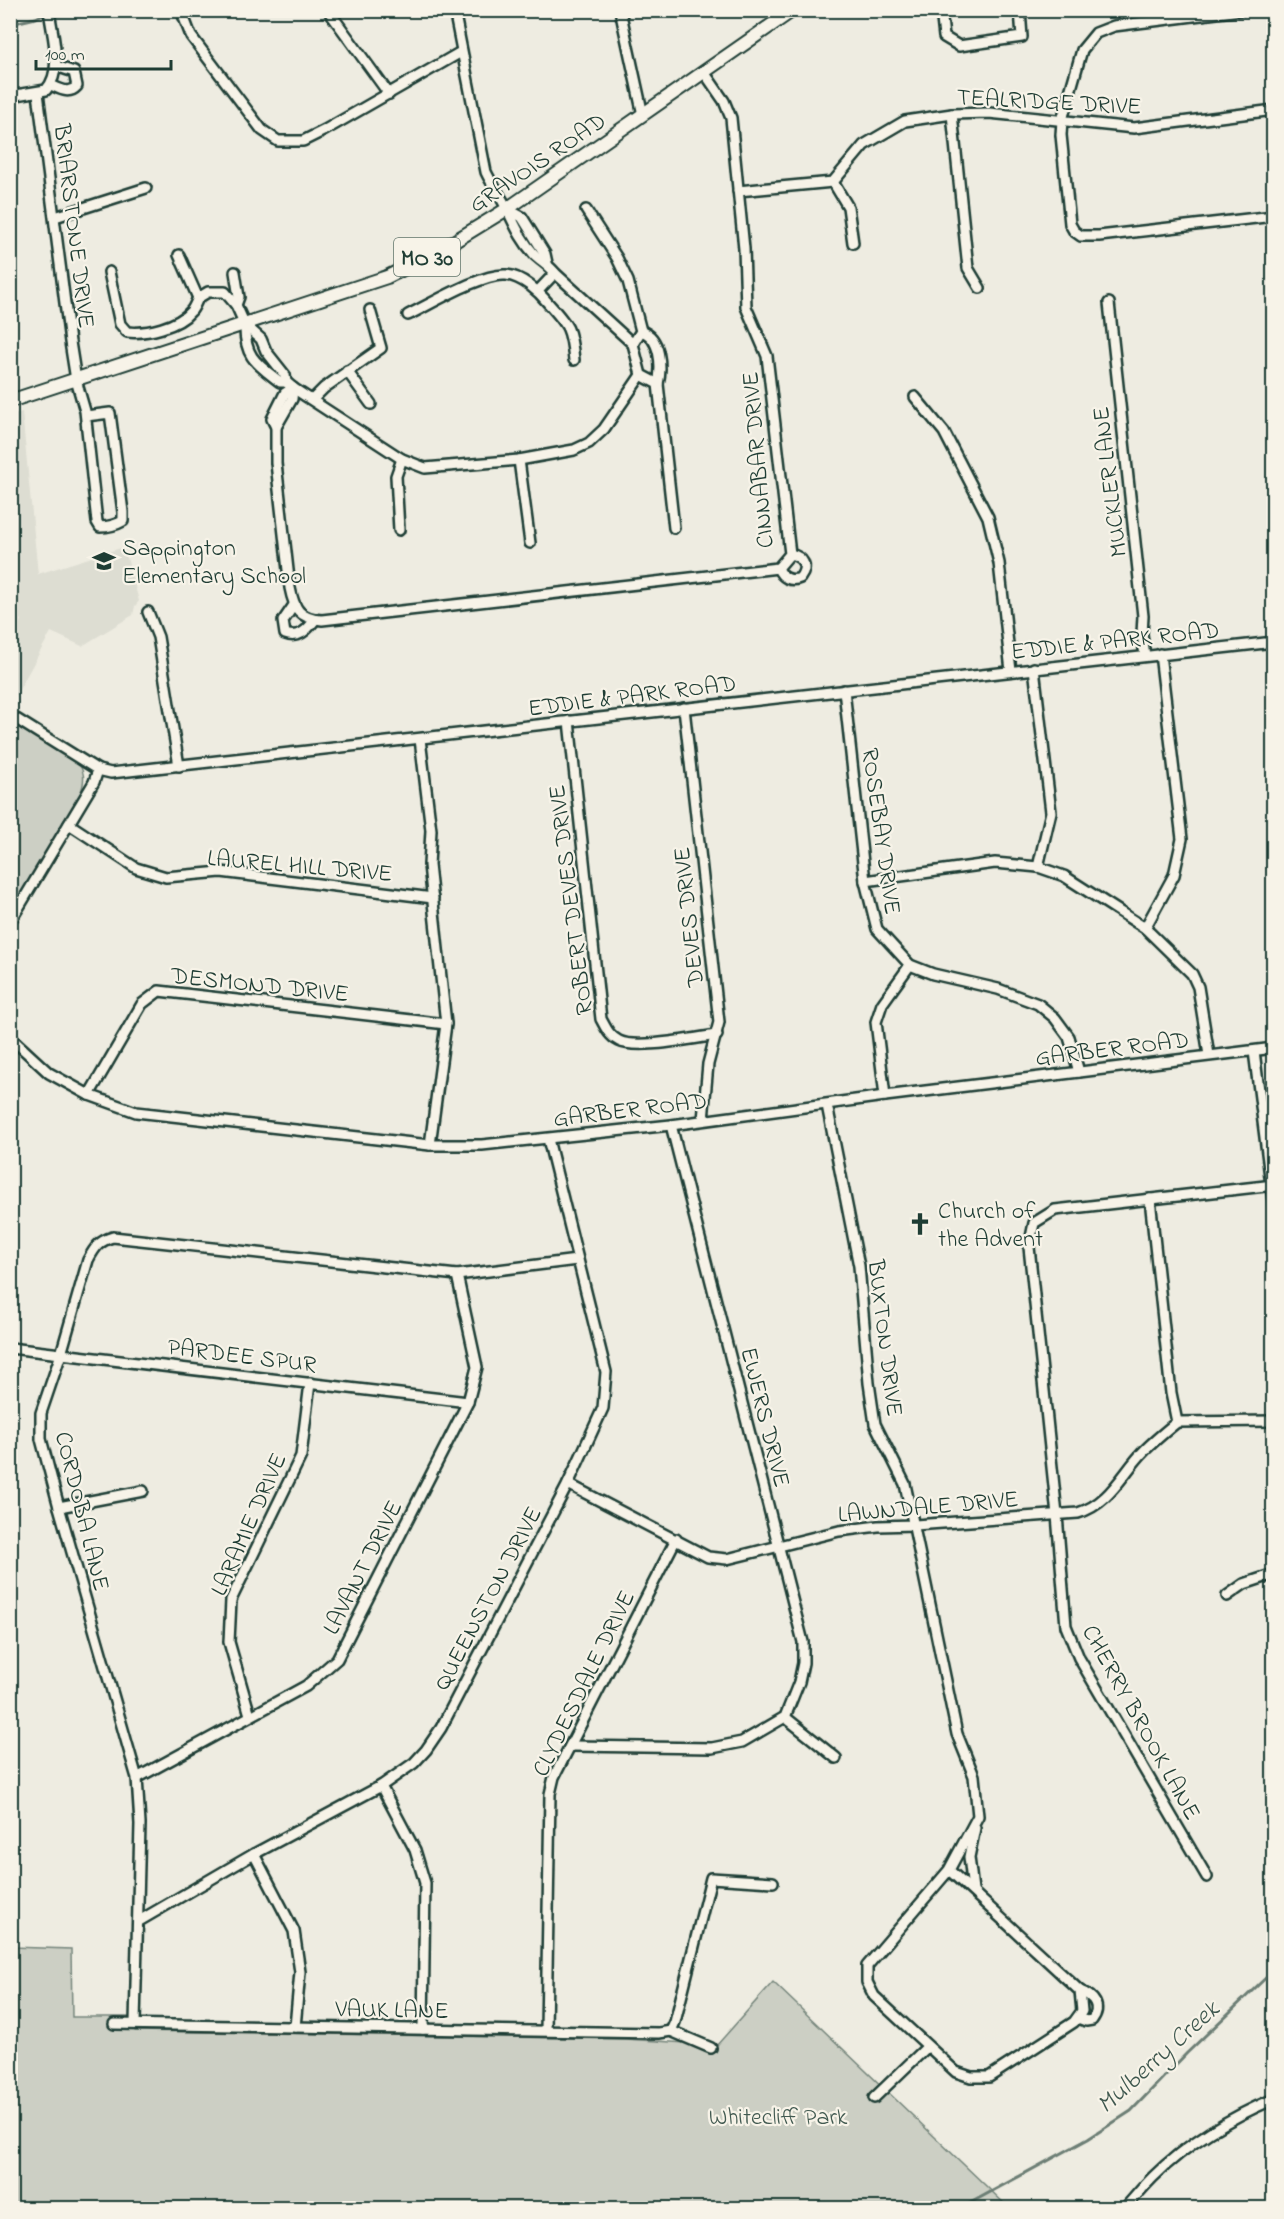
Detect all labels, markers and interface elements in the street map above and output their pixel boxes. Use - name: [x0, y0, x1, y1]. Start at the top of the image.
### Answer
- scale bar: [36, 33, 171, 71]
- text: 100 m: [45, 43, 85, 69]
- street label: TEALRIDGE DRIVE: [956, 81, 1142, 126]
- street label: GRAVOIS ROAD: [463, 105, 614, 223]
- street label: BRIARSTONE DRIVE: [42, 121, 102, 331]
- road number: MO 30: [394, 238, 460, 276]
- street label: CINNABAR DRIVE: [734, 370, 785, 550]
- street label: MUCKLER LANE: [1085, 404, 1138, 559]
- place label: Sappington Elementary School: [122, 532, 306, 596]
- school or university icon: Sappington Elementary School: [91, 548, 117, 574]
- street label: EDDIE & PARK ROAD: [1009, 614, 1221, 671]
- street label: EDDIE & PARK ROAD: [526, 667, 738, 728]
- street label: ROSEBAY DRIVE: [850, 746, 909, 917]
- street label: ROBERT DEVES DRIVE: [541, 783, 604, 1017]
- street label: LAUREL HILL DRIVE: [206, 842, 394, 893]
- street label: DEVES DRIVE: [666, 845, 715, 989]
- street label: DESMOND DRIVE: [168, 960, 350, 1013]
- street label: GARBER ROAD: [1033, 1024, 1191, 1077]
- street label: GARBER ROAD: [551, 1085, 709, 1138]
- place label: Church of the Advent: [938, 1195, 1043, 1258]
- church icon: Church of the Advent: [907, 1211, 933, 1237]
- street label: BUXTON DRIVE: [856, 1257, 911, 1419]
- street label: PARDEE SPUR: [165, 1331, 319, 1384]
- street label: EWERS DRIVE: [729, 1344, 798, 1491]
- street label: CORDOBA LANE: [44, 1428, 117, 1595]
- street label: LARAMIE DRIVE: [203, 1448, 297, 1602]
- street label: LAWNDALE DRIVE: [836, 1483, 1020, 1534]
- street label: LAVANT DRIVE: [315, 1495, 413, 1641]
- street label: QUEENSTON DRIVE: [426, 1501, 553, 1697]
- street label: CLYDESDALE DRIVE: [525, 1585, 646, 1783]
- street label: CHERRY BROOK LANE: [1072, 1619, 1208, 1827]
- water label: Mulberry Creek: [1089, 1991, 1230, 2124]
- street label: VAUK LANE: [334, 1993, 449, 2030]
- park label: Whitecliff Park: [709, 2101, 848, 2136]

